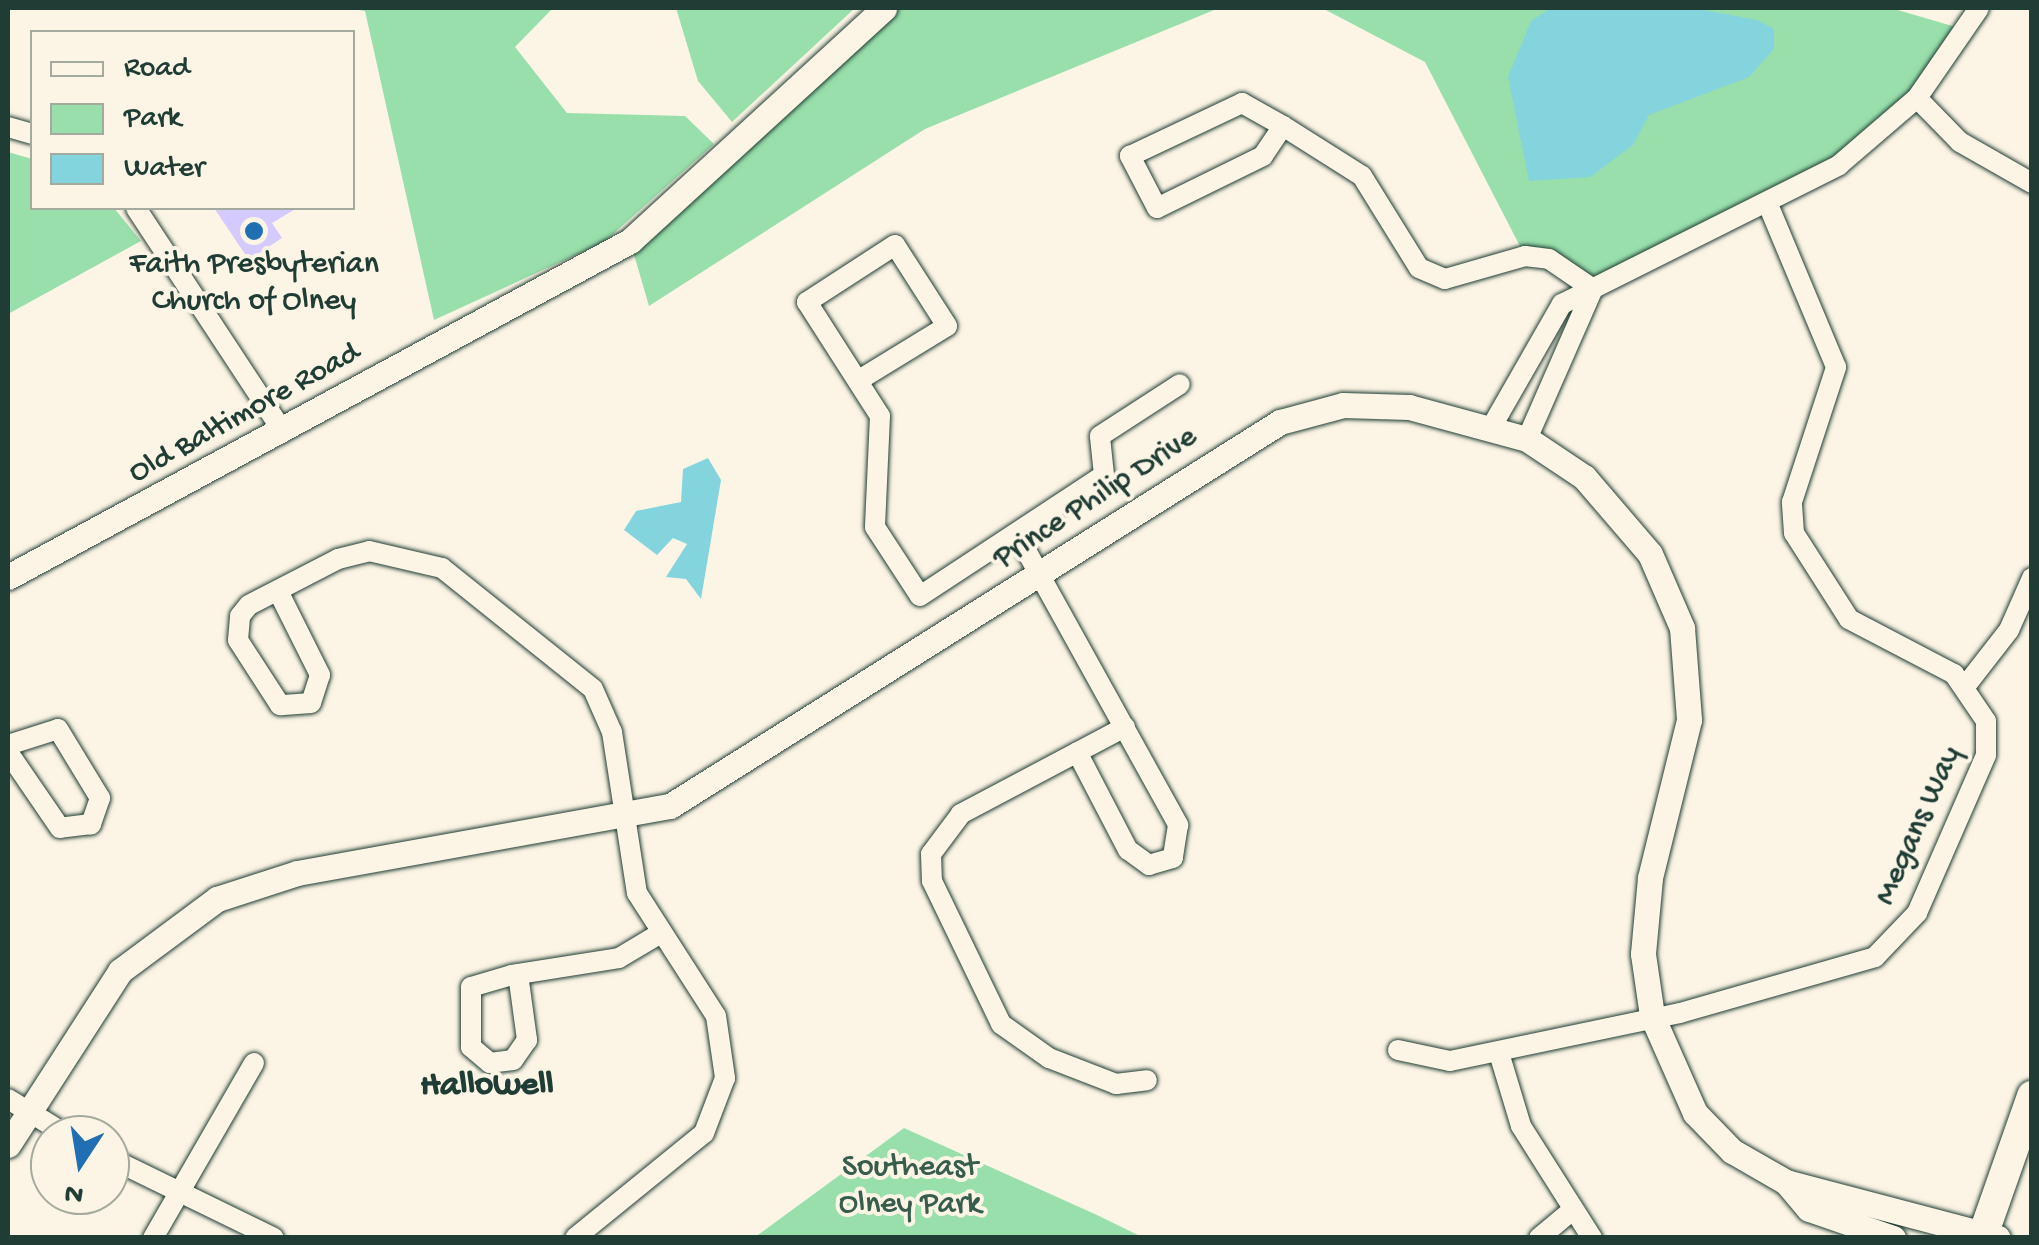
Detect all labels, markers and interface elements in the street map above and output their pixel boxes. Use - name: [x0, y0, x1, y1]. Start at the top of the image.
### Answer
- legend: [30, 30, 355, 210]
- text: Road: [124, 52, 190, 87]
- text: Park: [124, 102, 181, 137]
- text: Water: [124, 152, 205, 187]
- marker: Faith Presbyterian Church of Olney: [243, 220, 265, 242]
- place label: Faith Presbyterian Church of Olney: [129, 247, 379, 322]
- street label: Old Baltimore Road: [123, 335, 367, 493]
- street label: Prince Philip Drive: [987, 419, 1205, 579]
- street label: Megans Way: [1867, 741, 1971, 911]
- district label: Hallowell: [420, 1066, 554, 1108]
- north arrow: [30, 1115, 130, 1215]
- park label: Southeast Olney Park: [839, 1150, 981, 1225]
- text: N: [62, 1175, 86, 1211]

